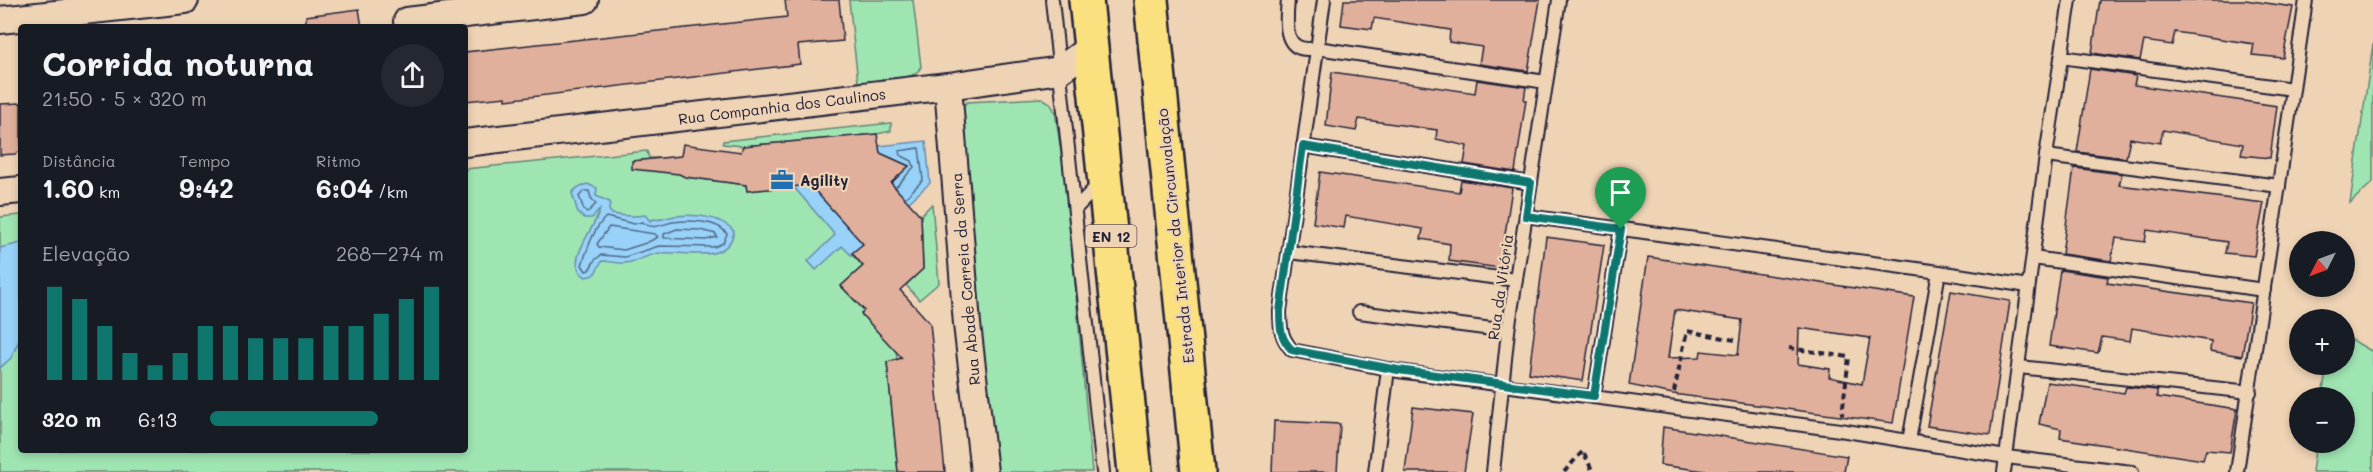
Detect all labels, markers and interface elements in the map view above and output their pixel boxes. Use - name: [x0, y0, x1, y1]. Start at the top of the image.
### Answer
- text: Corrida noturna: [42, 41, 314, 84]
- button: share: [381, 44, 444, 107]
- street label: Rua Companhia dos Caulinos: [677, 83, 887, 129]
- text: 21:50 · 5 × 320 m: [42, 85, 207, 111]
- street label: Estrada Interior da Circunvalação: [1152, 107, 1198, 365]
- text: Distância: [42, 150, 116, 171]
- text: Tempo: [179, 150, 230, 171]
- text: Ritmo: [316, 150, 360, 171]
- office icon: Agility: [769, 167, 795, 193]
- pin: [1595, 167, 1646, 229]
- place label: Agility: [800, 170, 848, 190]
- text: 1.60: [42, 171, 94, 205]
- text: 9:42: [179, 171, 234, 205]
- text: 6:04: [316, 171, 373, 205]
- street label: Rua Abade Correia da Serra: [946, 172, 984, 386]
- icon: arrive: [1604, 176, 1637, 209]
- text: km: [94, 181, 120, 202]
- text: /km: [373, 181, 408, 202]
- road number: EN 12: [1086, 225, 1136, 247]
- north arrow: [2289, 231, 2355, 297]
- map controls: [2289, 231, 2355, 453]
- street label: Rua da Vitória: [1483, 233, 1517, 341]
- text: Elevação: [42, 240, 130, 266]
- text: 268–274 m: [336, 240, 444, 266]
- button: +: [2289, 309, 2355, 375]
- button: −: [2289, 387, 2355, 453]
- text: 320 m: [42, 406, 101, 432]
- text: 6:13: [138, 406, 177, 432]

